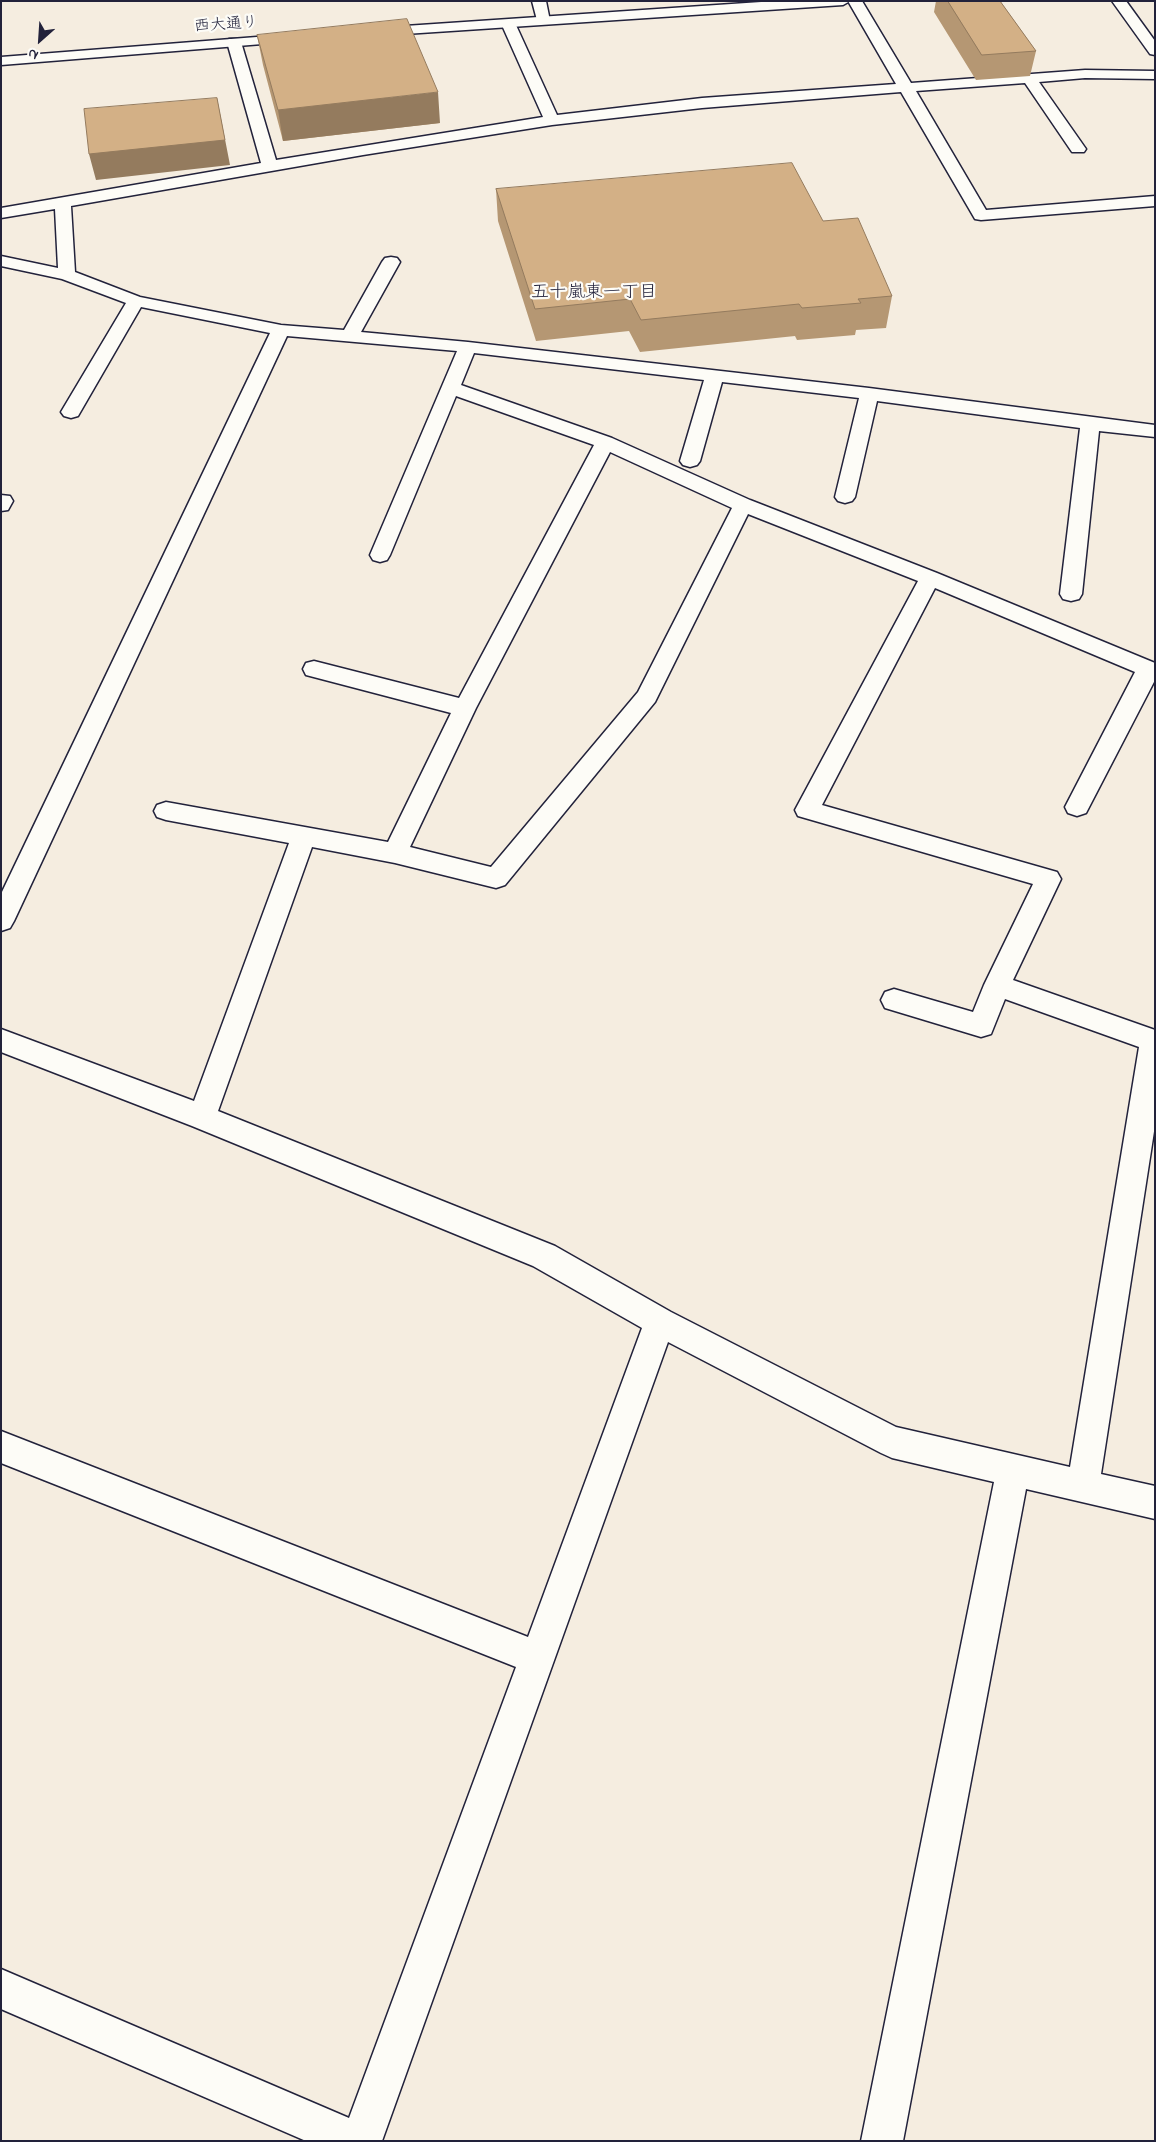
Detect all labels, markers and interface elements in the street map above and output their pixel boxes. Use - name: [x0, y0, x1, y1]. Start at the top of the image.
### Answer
- street label: 西大通り: [193, 14, 259, 38]
- north arrow: [15, 15, 65, 65]
- text: N: [24, 42, 42, 65]
- district label: 五十嵐東一丁目: [531, 283, 657, 305]

